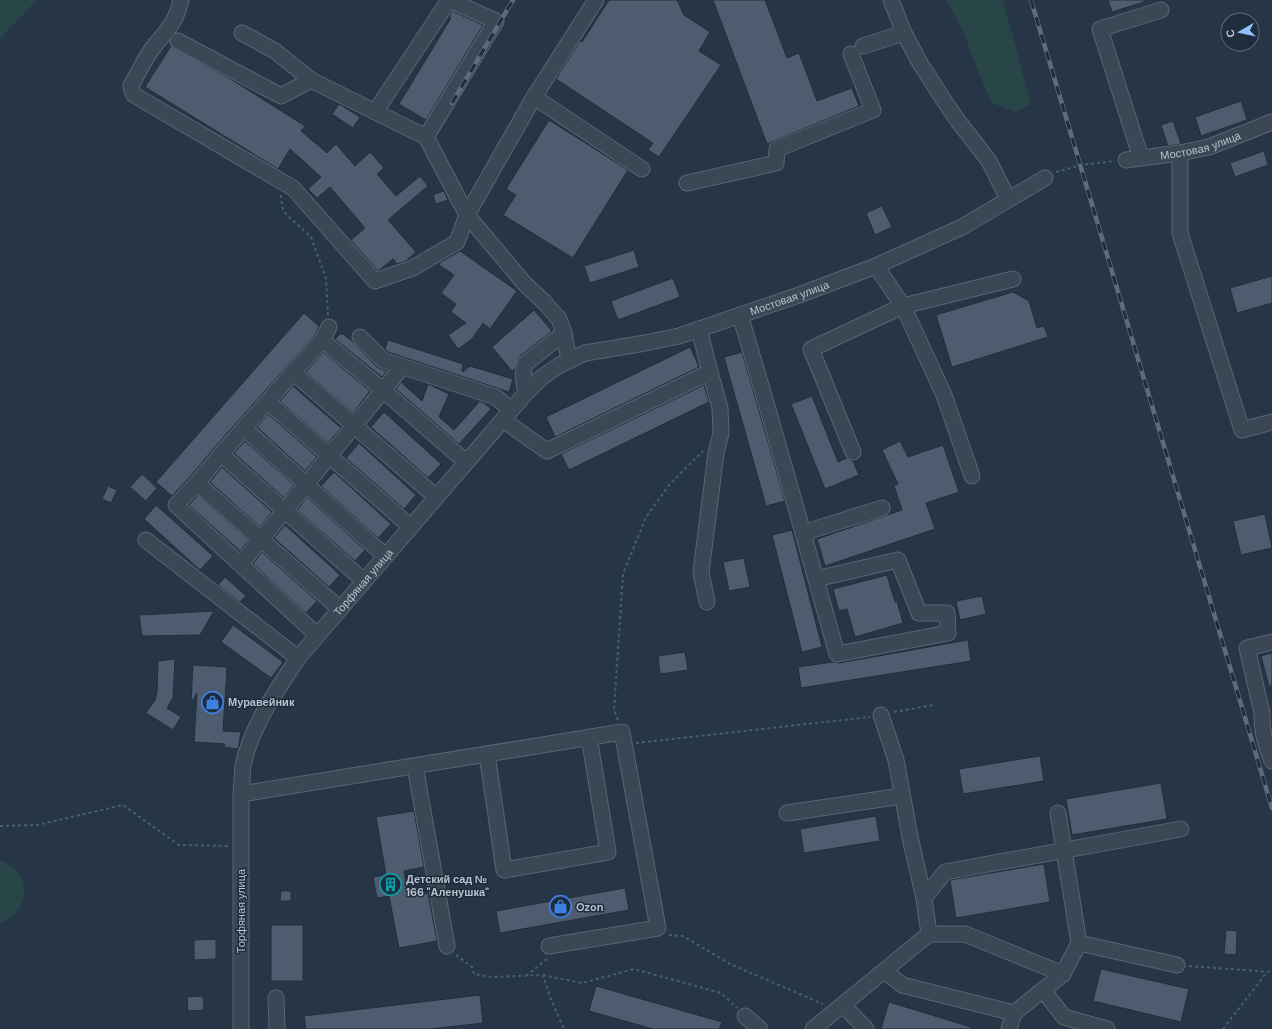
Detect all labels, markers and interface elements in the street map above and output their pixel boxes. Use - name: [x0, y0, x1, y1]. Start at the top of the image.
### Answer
- north arrow: [1220, 12, 1260, 52]
- text: С: [1223, 28, 1238, 39]
- street label: Мостовая улица: [1159, 128, 1243, 163]
- street label: Мостовая улица: [748, 277, 832, 318]
- street label: Торфяная улица: [330, 545, 397, 619]
- shop icon: Муравейник: [199, 689, 225, 715]
- place label: Муравейник: [228, 695, 295, 709]
- street label: Торфяная улица: [234, 868, 248, 953]
- building icon: Детский сад № 166 "Аленушка": [378, 872, 404, 898]
- place label: Детский сад № 166 "Аленушка": [406, 872, 489, 899]
- shop icon: Ozon: [548, 894, 574, 920]
- place label: Ozon: [576, 900, 604, 914]

